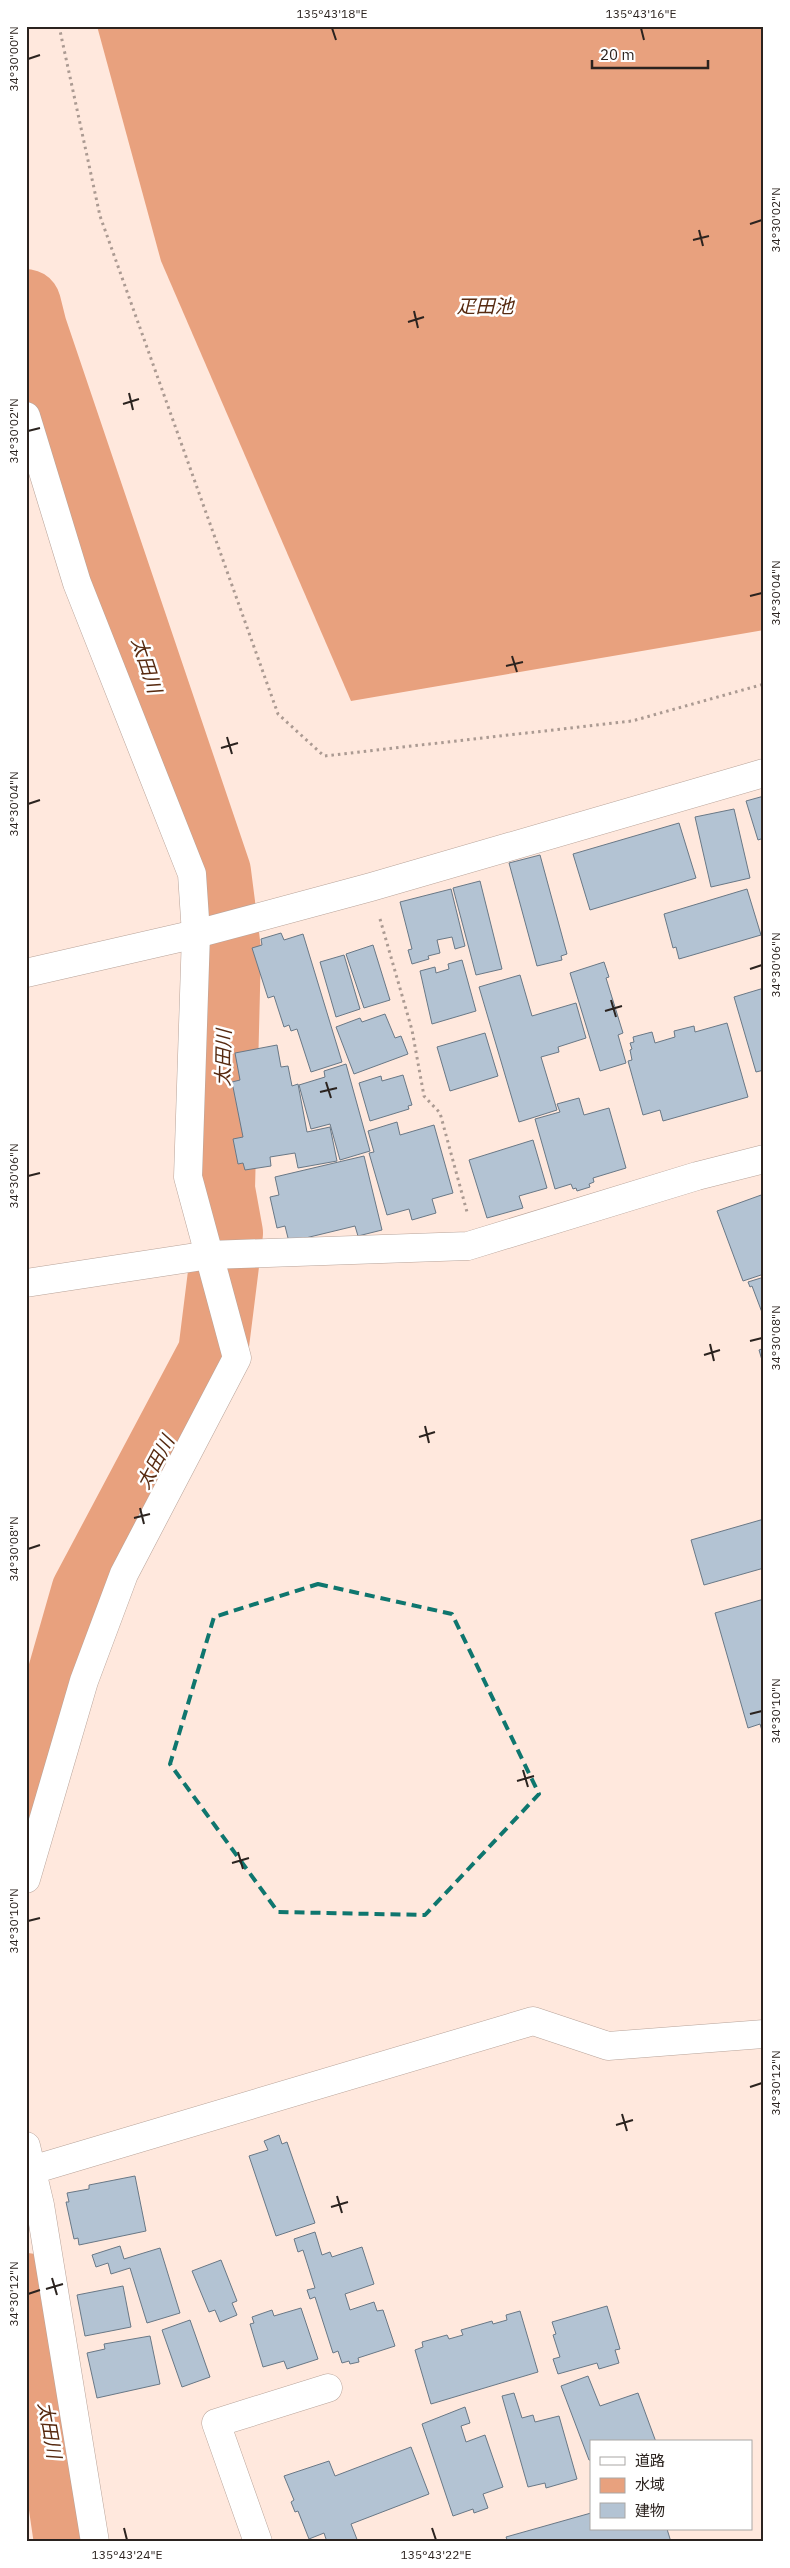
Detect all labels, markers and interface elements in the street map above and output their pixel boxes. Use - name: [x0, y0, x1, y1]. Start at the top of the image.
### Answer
- text: 135°43'18"E: [297, 6, 367, 21]
- text: 135°43'16"E: [606, 6, 676, 21]
- text: 34°30'00"N: [6, 26, 21, 92]
- scale bar: [592, 38, 709, 70]
- text: 20 m: [600, 45, 635, 64]
- text: 34°30'02"N: [768, 187, 783, 253]
- water label: 疋田池: [456, 294, 515, 318]
- text: 34°30'02"N: [6, 398, 21, 464]
- text: 34°30'04"N: [768, 560, 783, 626]
- water label: 太田川: [127, 634, 168, 698]
- text: 34°30'04"N: [6, 771, 21, 837]
- text: 34°30'06"N: [768, 932, 783, 998]
- water label: 太田川: [211, 1027, 236, 1087]
- text: 34°30'06"N: [6, 1143, 21, 1209]
- text: 34°30'08"N: [768, 1305, 783, 1371]
- water label: 太田川: [131, 1429, 180, 1493]
- text: 34°30'08"N: [6, 1516, 21, 1582]
- text: 34°30'10"N: [768, 1678, 783, 1744]
- text: 34°30'10"N: [6, 1888, 21, 1954]
- text: 34°30'12"N: [768, 2050, 783, 2116]
- text: 34°30'12"N: [6, 2261, 21, 2327]
- water label: 太田川: [33, 2400, 67, 2462]
- legend: [590, 2440, 752, 2530]
- text: 道路: [635, 2451, 665, 2470]
- text: 水域: [635, 2475, 665, 2494]
- text: 建物: [635, 2501, 665, 2520]
- text: 135°43'24"E: [92, 2547, 162, 2562]
- text: 135°43'22"E: [401, 2547, 471, 2562]

